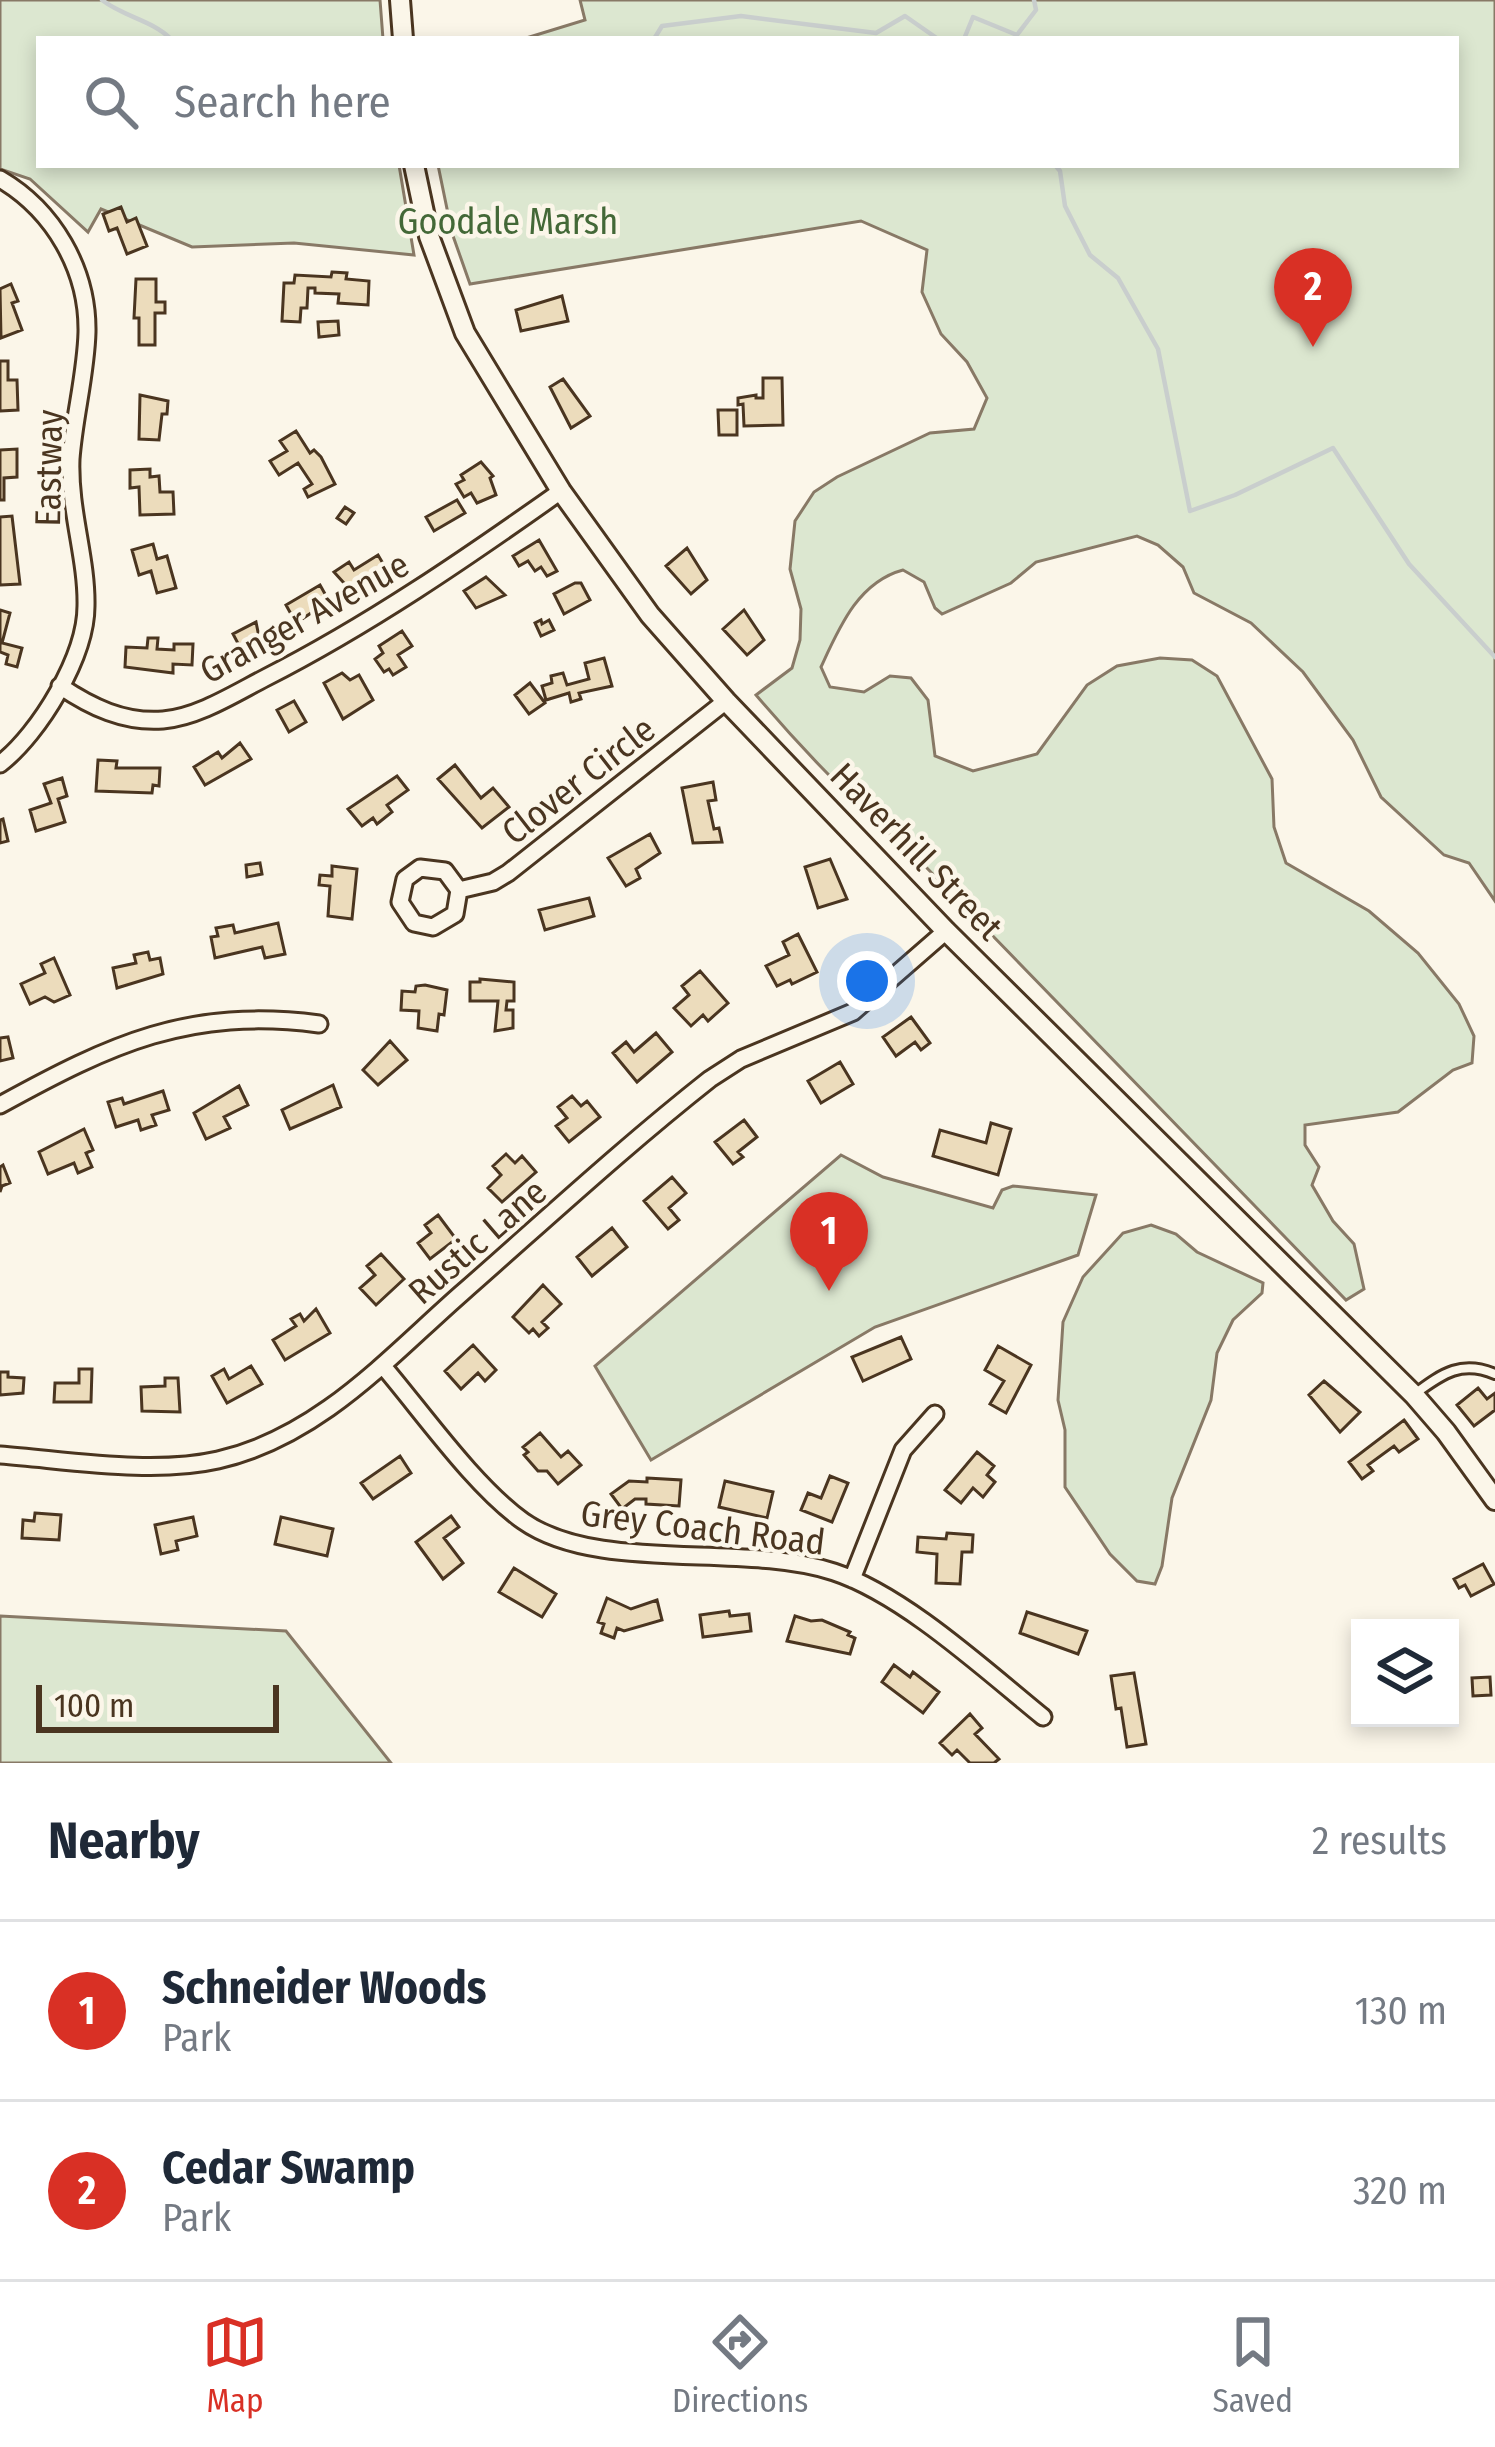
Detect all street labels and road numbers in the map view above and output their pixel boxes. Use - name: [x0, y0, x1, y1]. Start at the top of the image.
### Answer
- street label: Eastway: [26, 409, 72, 527]
- street label: Granger Avenue: [192, 542, 417, 693]
- street label: Clover Circle: [493, 707, 664, 854]
- street label: Haverhill Street: [821, 754, 1012, 950]
- street label: Rustic Lane: [400, 1170, 556, 1314]
- street label: Grey Coach Road: [578, 1491, 827, 1565]

